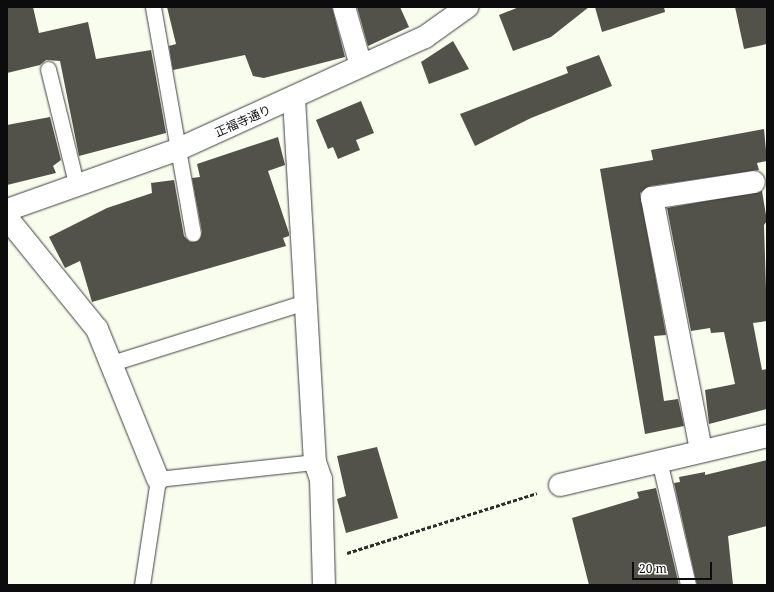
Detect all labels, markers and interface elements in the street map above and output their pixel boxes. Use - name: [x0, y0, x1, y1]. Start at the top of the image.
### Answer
- street label: 正福寺通り: [213, 102, 273, 140]
- scale bar: [634, 554, 714, 580]
- text: 20 m: [639, 560, 667, 577]

